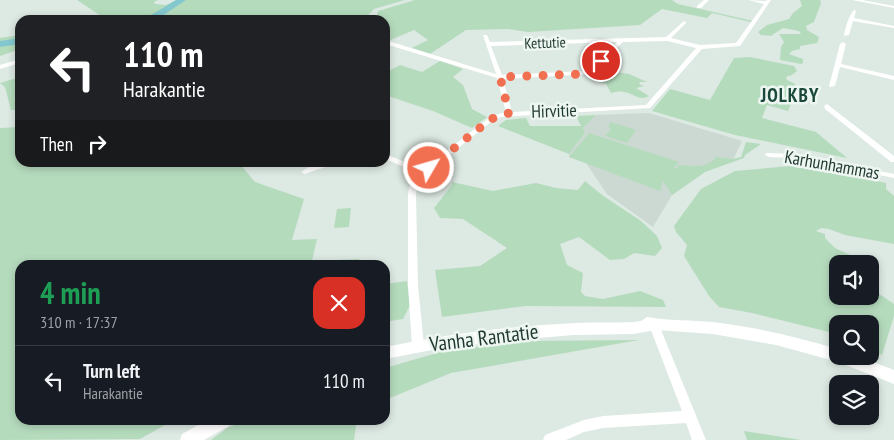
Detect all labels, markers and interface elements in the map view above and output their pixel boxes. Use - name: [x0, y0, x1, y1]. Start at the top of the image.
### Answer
- text: 110 m: [123, 31, 204, 77]
- street label: Kettutie: [524, 32, 566, 53]
- icon: left: [40, 35, 105, 100]
- pin: [580, 40, 622, 82]
- icon: arrive: [587, 47, 615, 75]
- text: Harakantie: [123, 75, 205, 103]
- district label: JOLKBY: [760, 83, 819, 107]
- street label: Hirvitie: [531, 98, 577, 123]
- icon: right: [83, 130, 111, 158]
- text: Then: [40, 132, 73, 156]
- position arrow: [402, 141, 454, 193]
- street label: Karhunhammas: [783, 145, 881, 184]
- map controls: [829, 255, 879, 425]
- button: sound: [829, 255, 879, 305]
- text: 4 min: [40, 273, 101, 312]
- button: close: [313, 277, 365, 329]
- text: 310 m · 17:37: [40, 312, 118, 332]
- button: search: [829, 315, 879, 365]
- street label: Vanha Rantatie: [427, 317, 540, 358]
- text: Turn left: [83, 359, 140, 383]
- icon: left: [40, 367, 68, 395]
- text: 110 m: [323, 369, 365, 393]
- button: layers: [829, 375, 879, 425]
- text: Harakantie: [83, 383, 143, 403]

